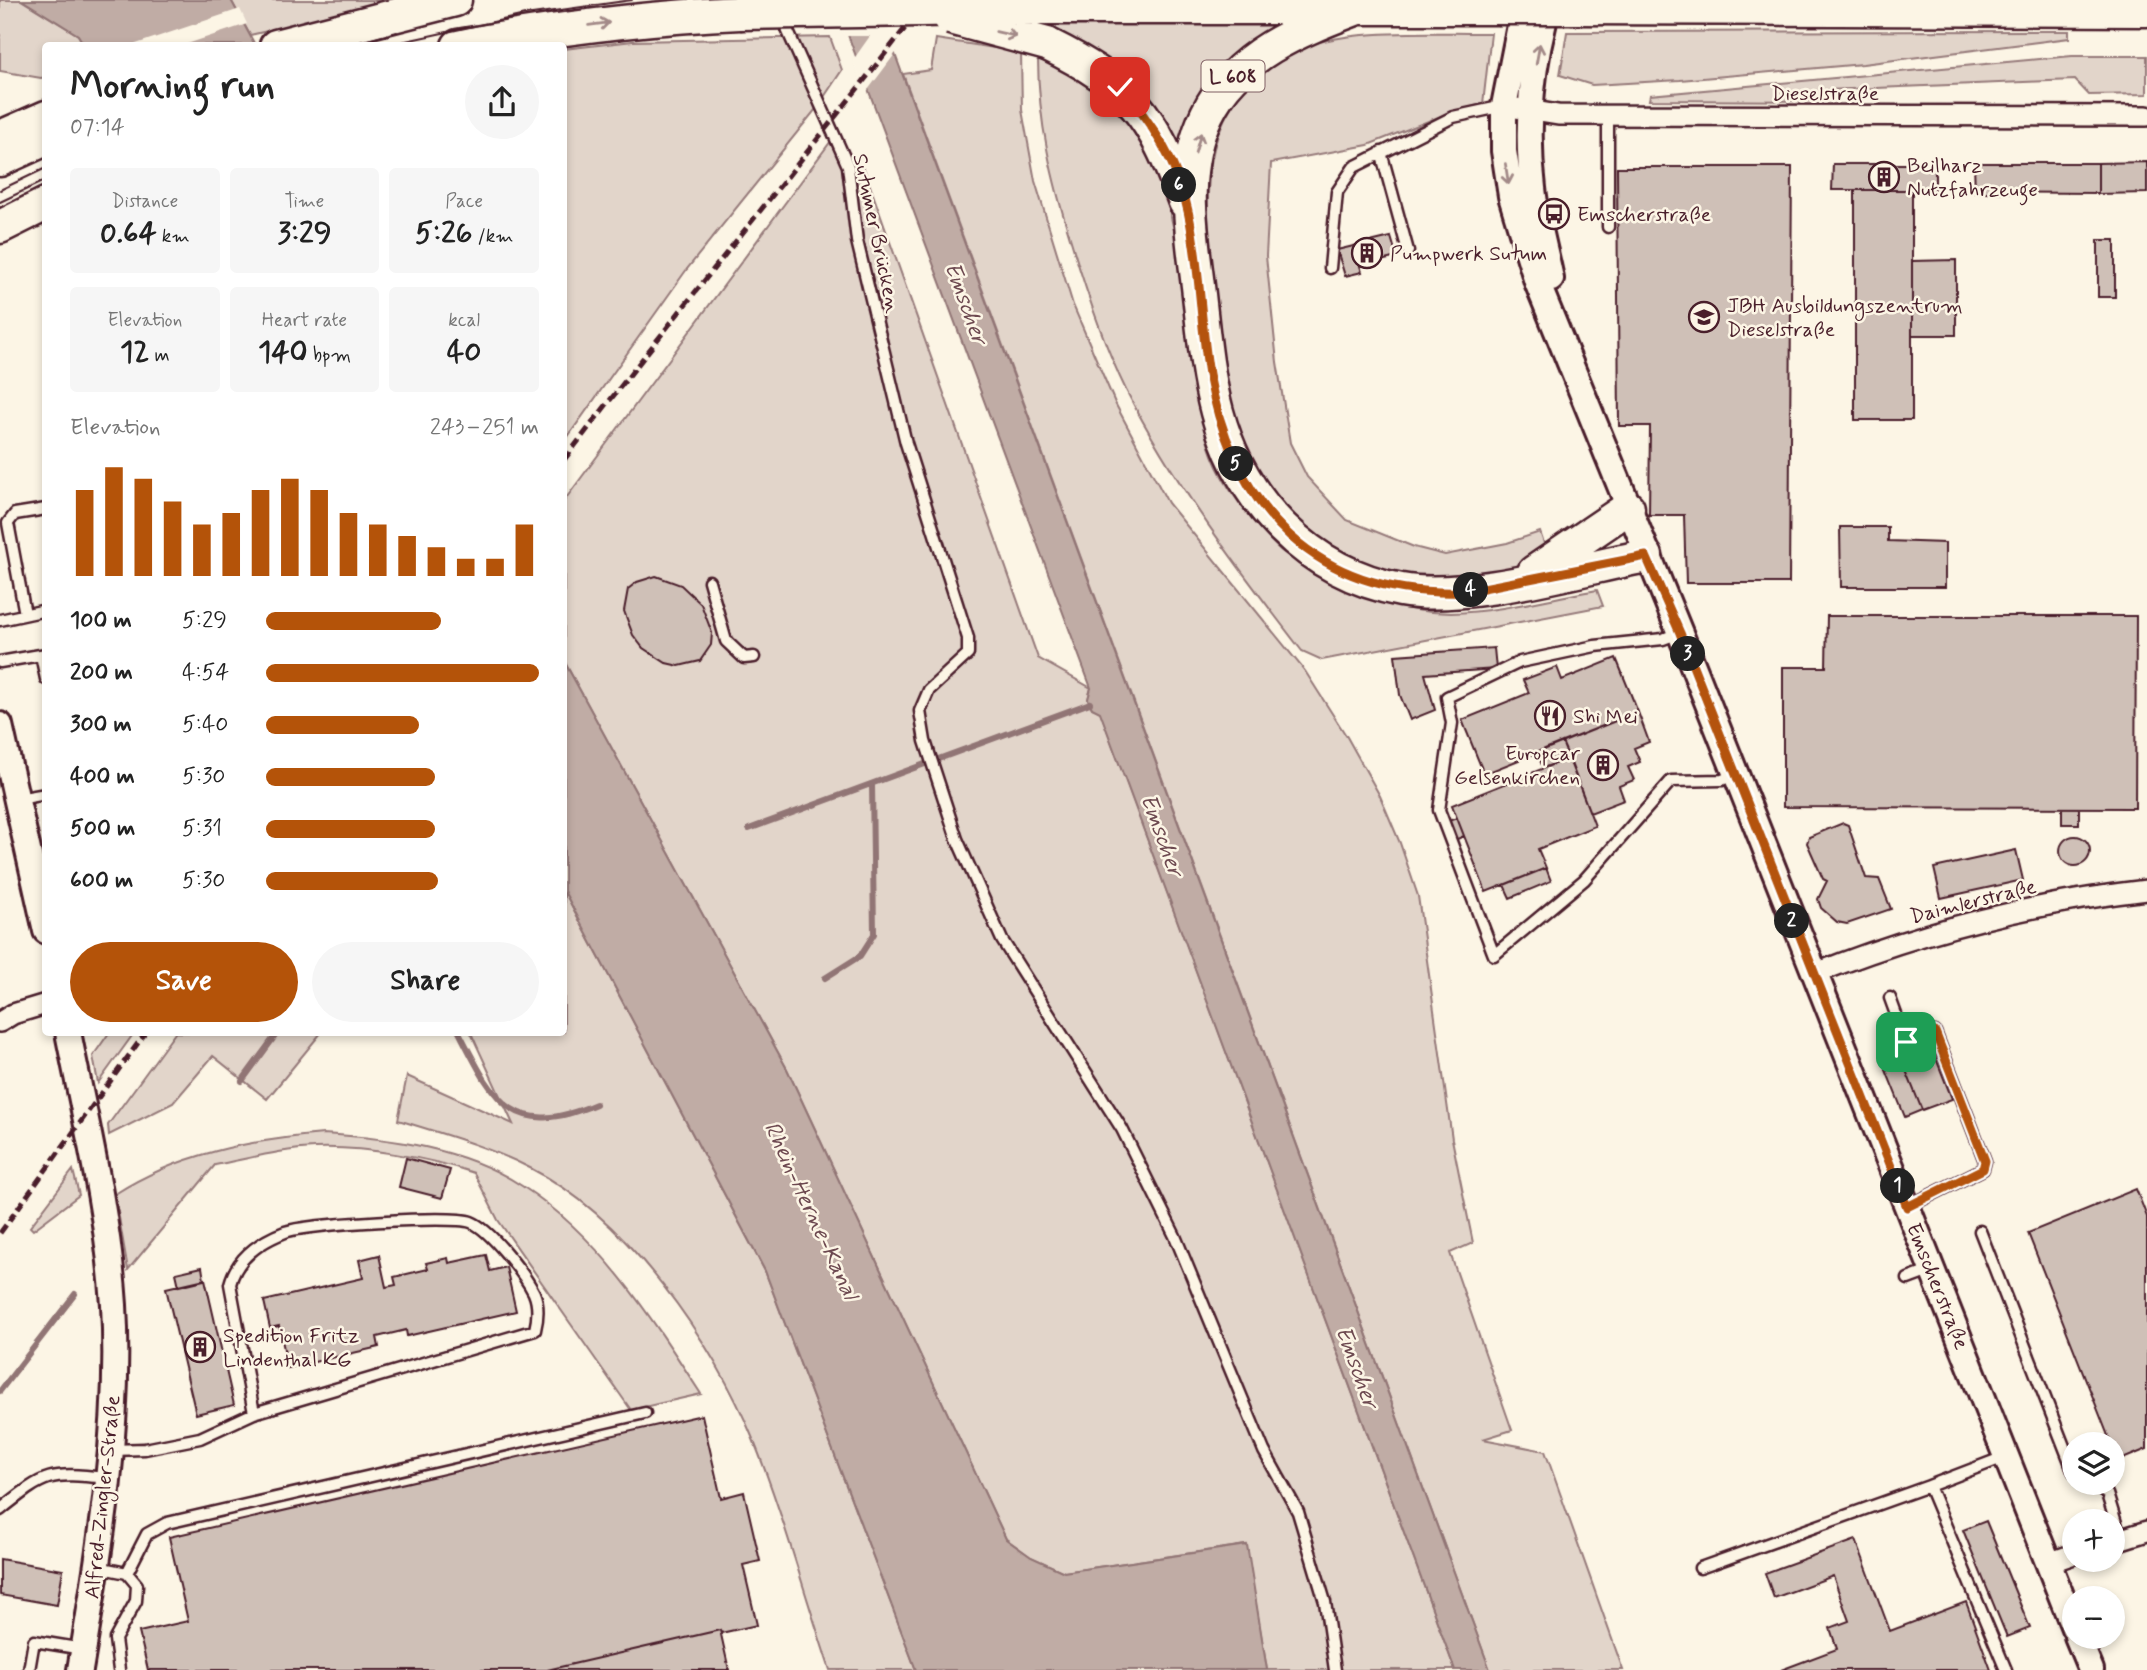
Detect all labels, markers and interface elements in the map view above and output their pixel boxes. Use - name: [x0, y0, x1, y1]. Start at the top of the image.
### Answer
- one-way arrow: [587, 18, 609, 31]
- one-way arrow: [994, 27, 1017, 41]
- one-way arrow: [1532, 43, 1545, 66]
- pin: [1090, 57, 1150, 117]
- road number: L 608: [1202, 60, 1264, 92]
- text: Morning run: [70, 62, 275, 111]
- button: share: [465, 65, 539, 139]
- icon: check: [1101, 68, 1139, 106]
- street label: Dieselstraße: [1771, 80, 1879, 108]
- text: 07:14: [70, 113, 125, 143]
- one-way arrow: [1193, 132, 1206, 154]
- street label: Sutumer Brücken: [845, 151, 907, 316]
- place label: Beilharz Nutzfahrzeuge: [1907, 152, 2038, 206]
- building icon: Beilharz Nutzfahrzeuge: [1867, 160, 1901, 194]
- one-way arrow: [1501, 162, 1514, 185]
- pin: 6: [1162, 168, 1196, 202]
- text: 6: [1174, 172, 1183, 197]
- text: Distance: [111, 189, 178, 214]
- text: Time: [285, 189, 324, 214]
- text: Pace: [445, 189, 483, 214]
- bus stop icon: Emscherstraße: [1537, 197, 1571, 231]
- place label: Emscherstraße: [1577, 201, 1711, 229]
- text: 0.64: [100, 214, 157, 253]
- text: 3:29: [277, 214, 332, 253]
- text: 5:26: [415, 214, 472, 253]
- text: km: [157, 224, 190, 249]
- text: /km: [472, 224, 513, 249]
- building icon: Pumpwerk Sutum: [1350, 236, 1384, 270]
- place label: Pumpwerk Sutum: [1390, 240, 1547, 268]
- water label: Emscher: [936, 258, 995, 351]
- place label: JBH Ausbildungszentrum Dieselstraße: [1727, 292, 1963, 344]
- school or university icon: JBH Ausbildungszentrum Dieselstraße: [1687, 300, 1721, 334]
- text: Elevation: [107, 308, 182, 333]
- text: Heart rate: [262, 308, 347, 333]
- text: kcal: [448, 308, 480, 333]
- text: 12: [120, 333, 149, 372]
- text: 140: [258, 333, 308, 372]
- text: 40: [447, 333, 481, 372]
- text: m: [149, 343, 170, 368]
- text: bpm: [308, 343, 351, 368]
- text: Elevation: [70, 413, 161, 443]
- text: 243–251 m: [430, 413, 539, 443]
- pin: 5: [1218, 447, 1254, 482]
- text: 5: [1230, 451, 1241, 476]
- pin: 4: [1454, 572, 1488, 608]
- text: 4: [1465, 577, 1476, 602]
- text: 100 m: [70, 606, 132, 636]
- text: 5:29: [182, 606, 227, 636]
- pin: 3: [1670, 636, 1706, 672]
- text: 3: [1683, 641, 1692, 666]
- text: 200 m: [70, 658, 133, 688]
- text: 4:54: [182, 658, 229, 688]
- restaurant icon: Shi Mei: [1533, 699, 1567, 733]
- place label: Shi Mei: [1573, 703, 1638, 731]
- text: 300 m: [70, 710, 132, 740]
- text: 5:40: [182, 710, 228, 740]
- place label: Europcar Gelsenkirchen: [1454, 740, 1580, 792]
- building icon: Europcar Gelsenkirchen: [1586, 748, 1620, 782]
- text: 400 m: [70, 762, 135, 792]
- text: 5:30: [182, 762, 226, 792]
- water label: Emscher: [1132, 790, 1191, 883]
- text: 500 m: [70, 814, 135, 844]
- text: 5:31: [182, 814, 222, 844]
- text: 600 m: [70, 866, 133, 896]
- text: 5:30: [182, 866, 226, 896]
- street label: Daimlerstraße: [1907, 873, 2039, 931]
- pin: 2: [1774, 904, 1810, 939]
- text: 2: [1787, 908, 1796, 933]
- button: Save: [70, 942, 298, 1022]
- button: Share: [312, 942, 539, 1022]
- pin: [1876, 1012, 1936, 1072]
- icon: arrive: [1887, 1023, 1925, 1061]
- water label: Rhein-Herne-Kanal: [756, 1117, 866, 1308]
- pin: 1: [1881, 1168, 1916, 1204]
- text: 1: [1893, 1173, 1902, 1198]
- street label: Emscherstraße: [1899, 1219, 1975, 1354]
- place label: Spedition Fritz Lindenthal KG: [223, 1322, 359, 1374]
- water label: Emscher: [1327, 1322, 1386, 1415]
- building icon: Spedition Fritz Lindenthal KG: [183, 1330, 217, 1364]
- street label: Alfred-Zingler-Straße: [78, 1394, 129, 1600]
- map controls: [2062, 1432, 2125, 1649]
- button: layers: [2062, 1432, 2125, 1495]
- button: +: [2062, 1509, 2125, 1572]
- button: −: [2062, 1586, 2125, 1649]

